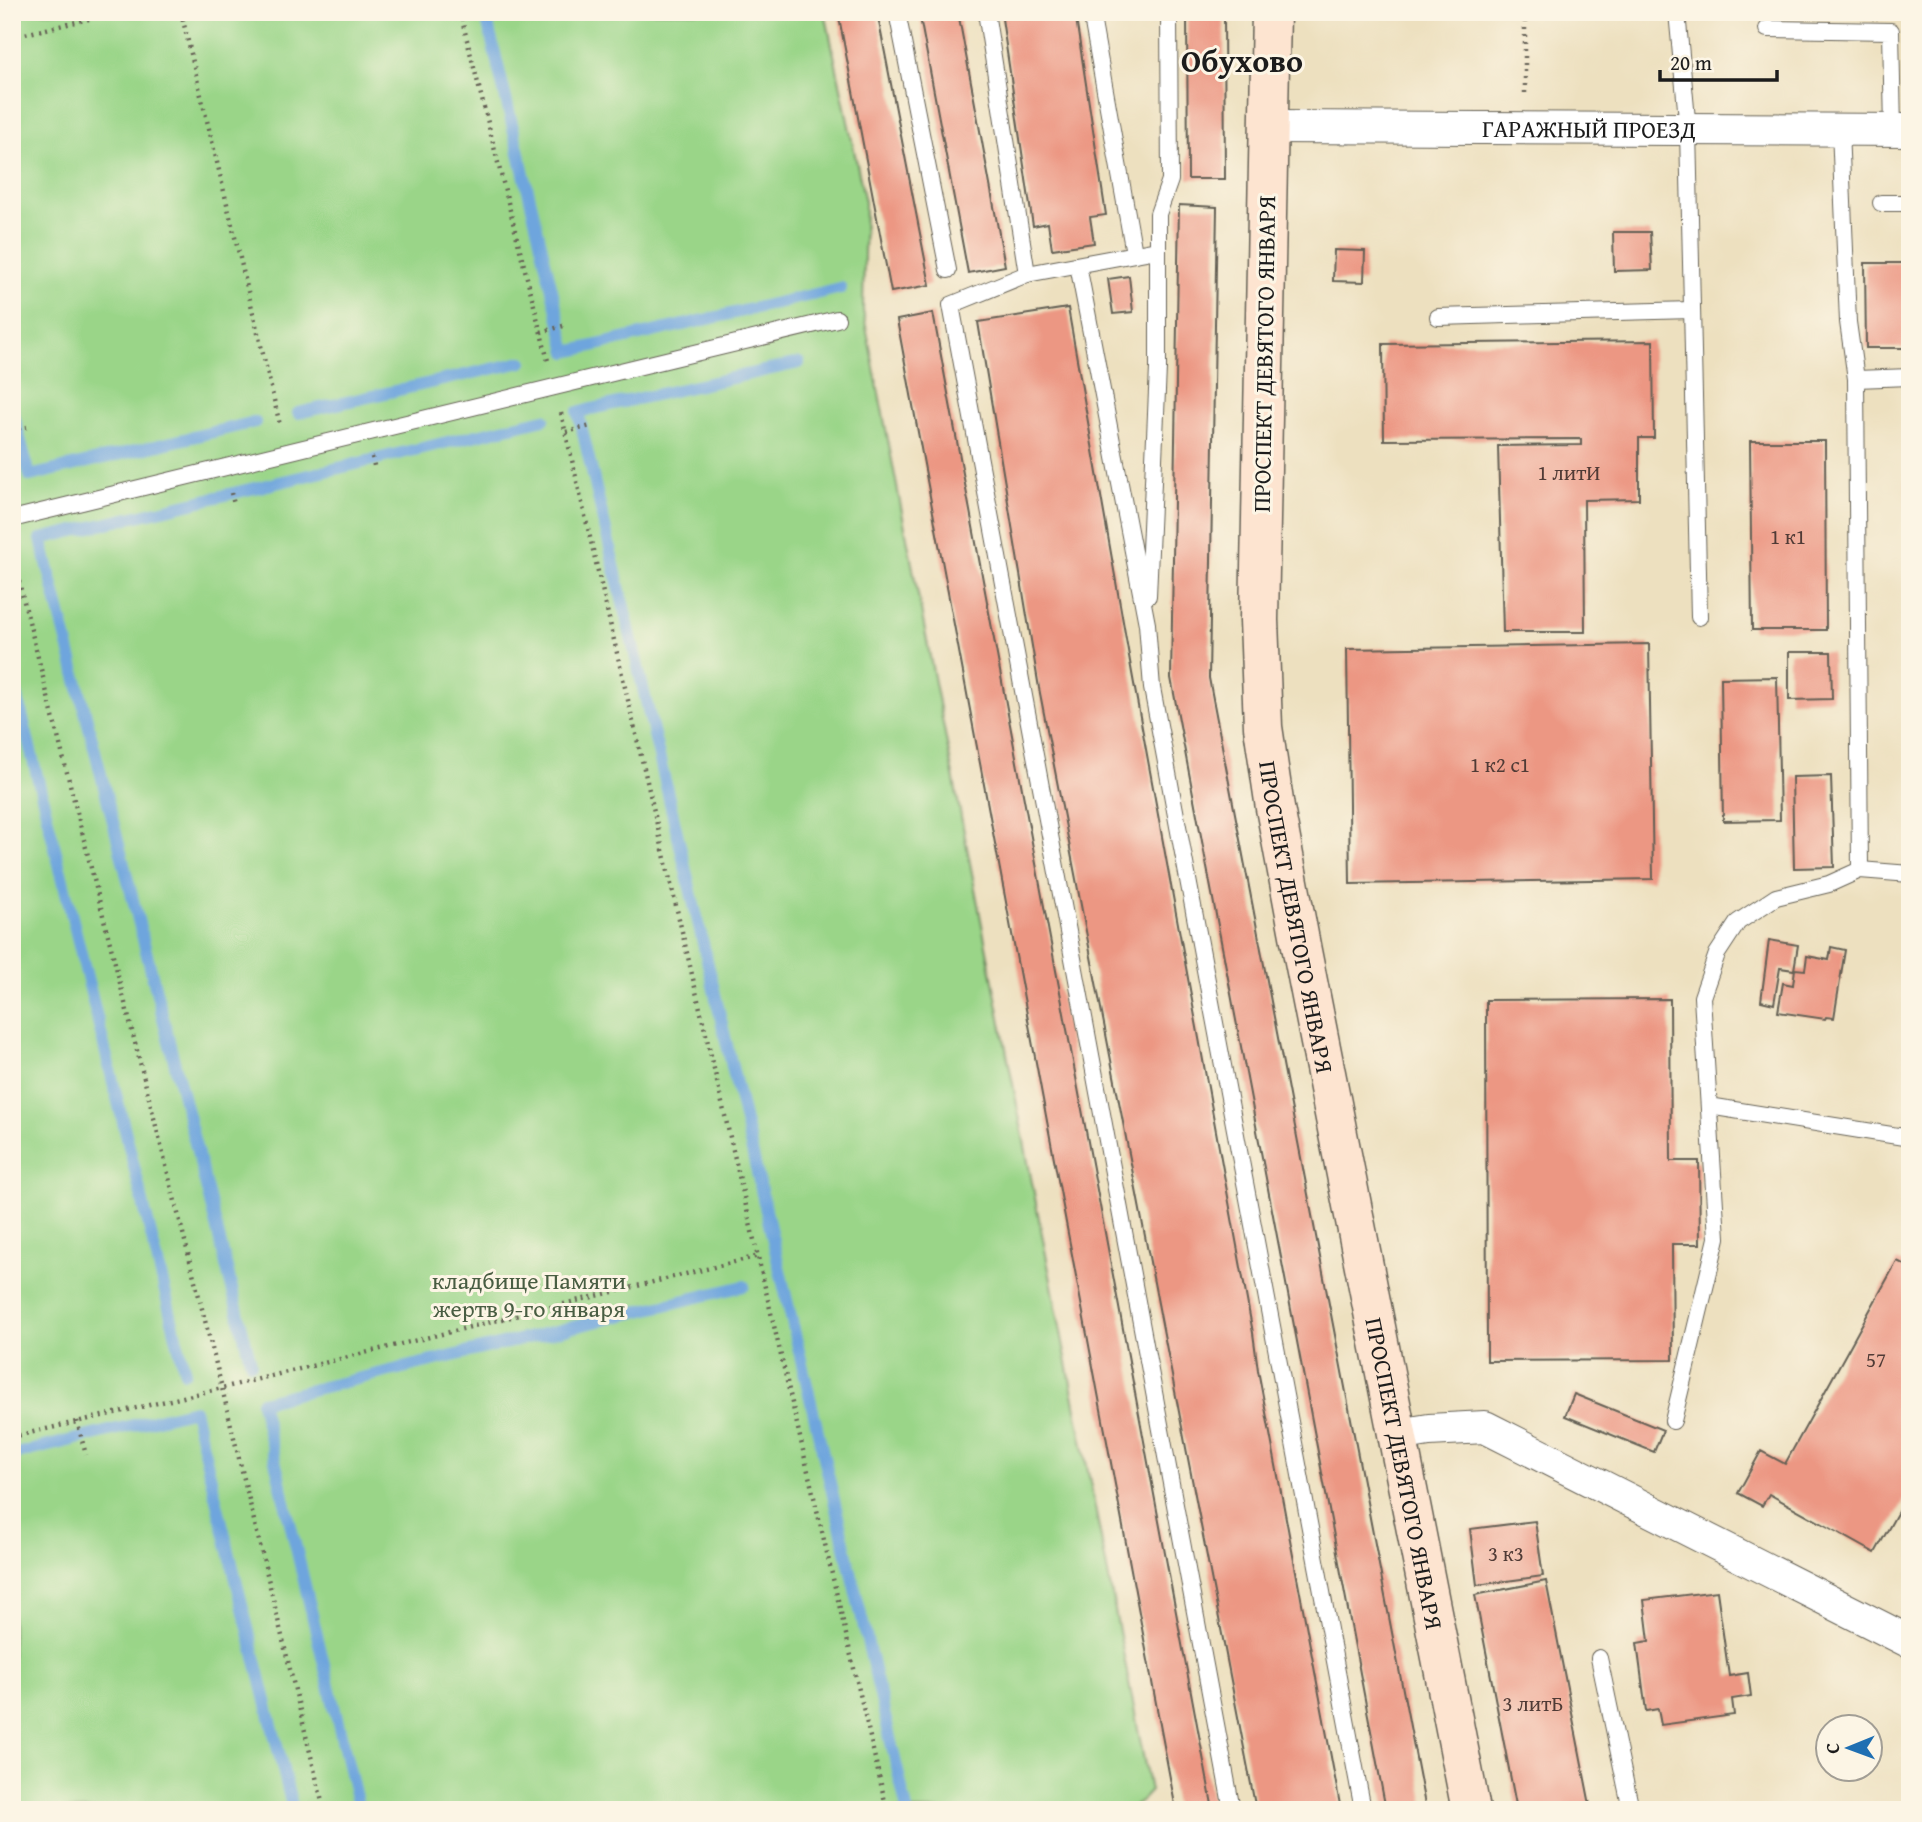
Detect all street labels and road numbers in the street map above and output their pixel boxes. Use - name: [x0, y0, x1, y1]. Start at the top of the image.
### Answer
- street label: ГАРАЖНЫЙ ПРОЕЗД: [1482, 110, 1696, 146]
- street label: ПРОСПЕКТ ДЕВЯТОГО ЯНВАРЯ: [1244, 195, 1284, 513]
- street label: ПРОСПЕКТ ДЕВЯТОГО ЯНВАРЯ: [1251, 758, 1343, 1076]
- street label: ПРОСПЕКТ ДЕВЯТОГО ЯНВАРЯ: [1357, 1314, 1453, 1632]

